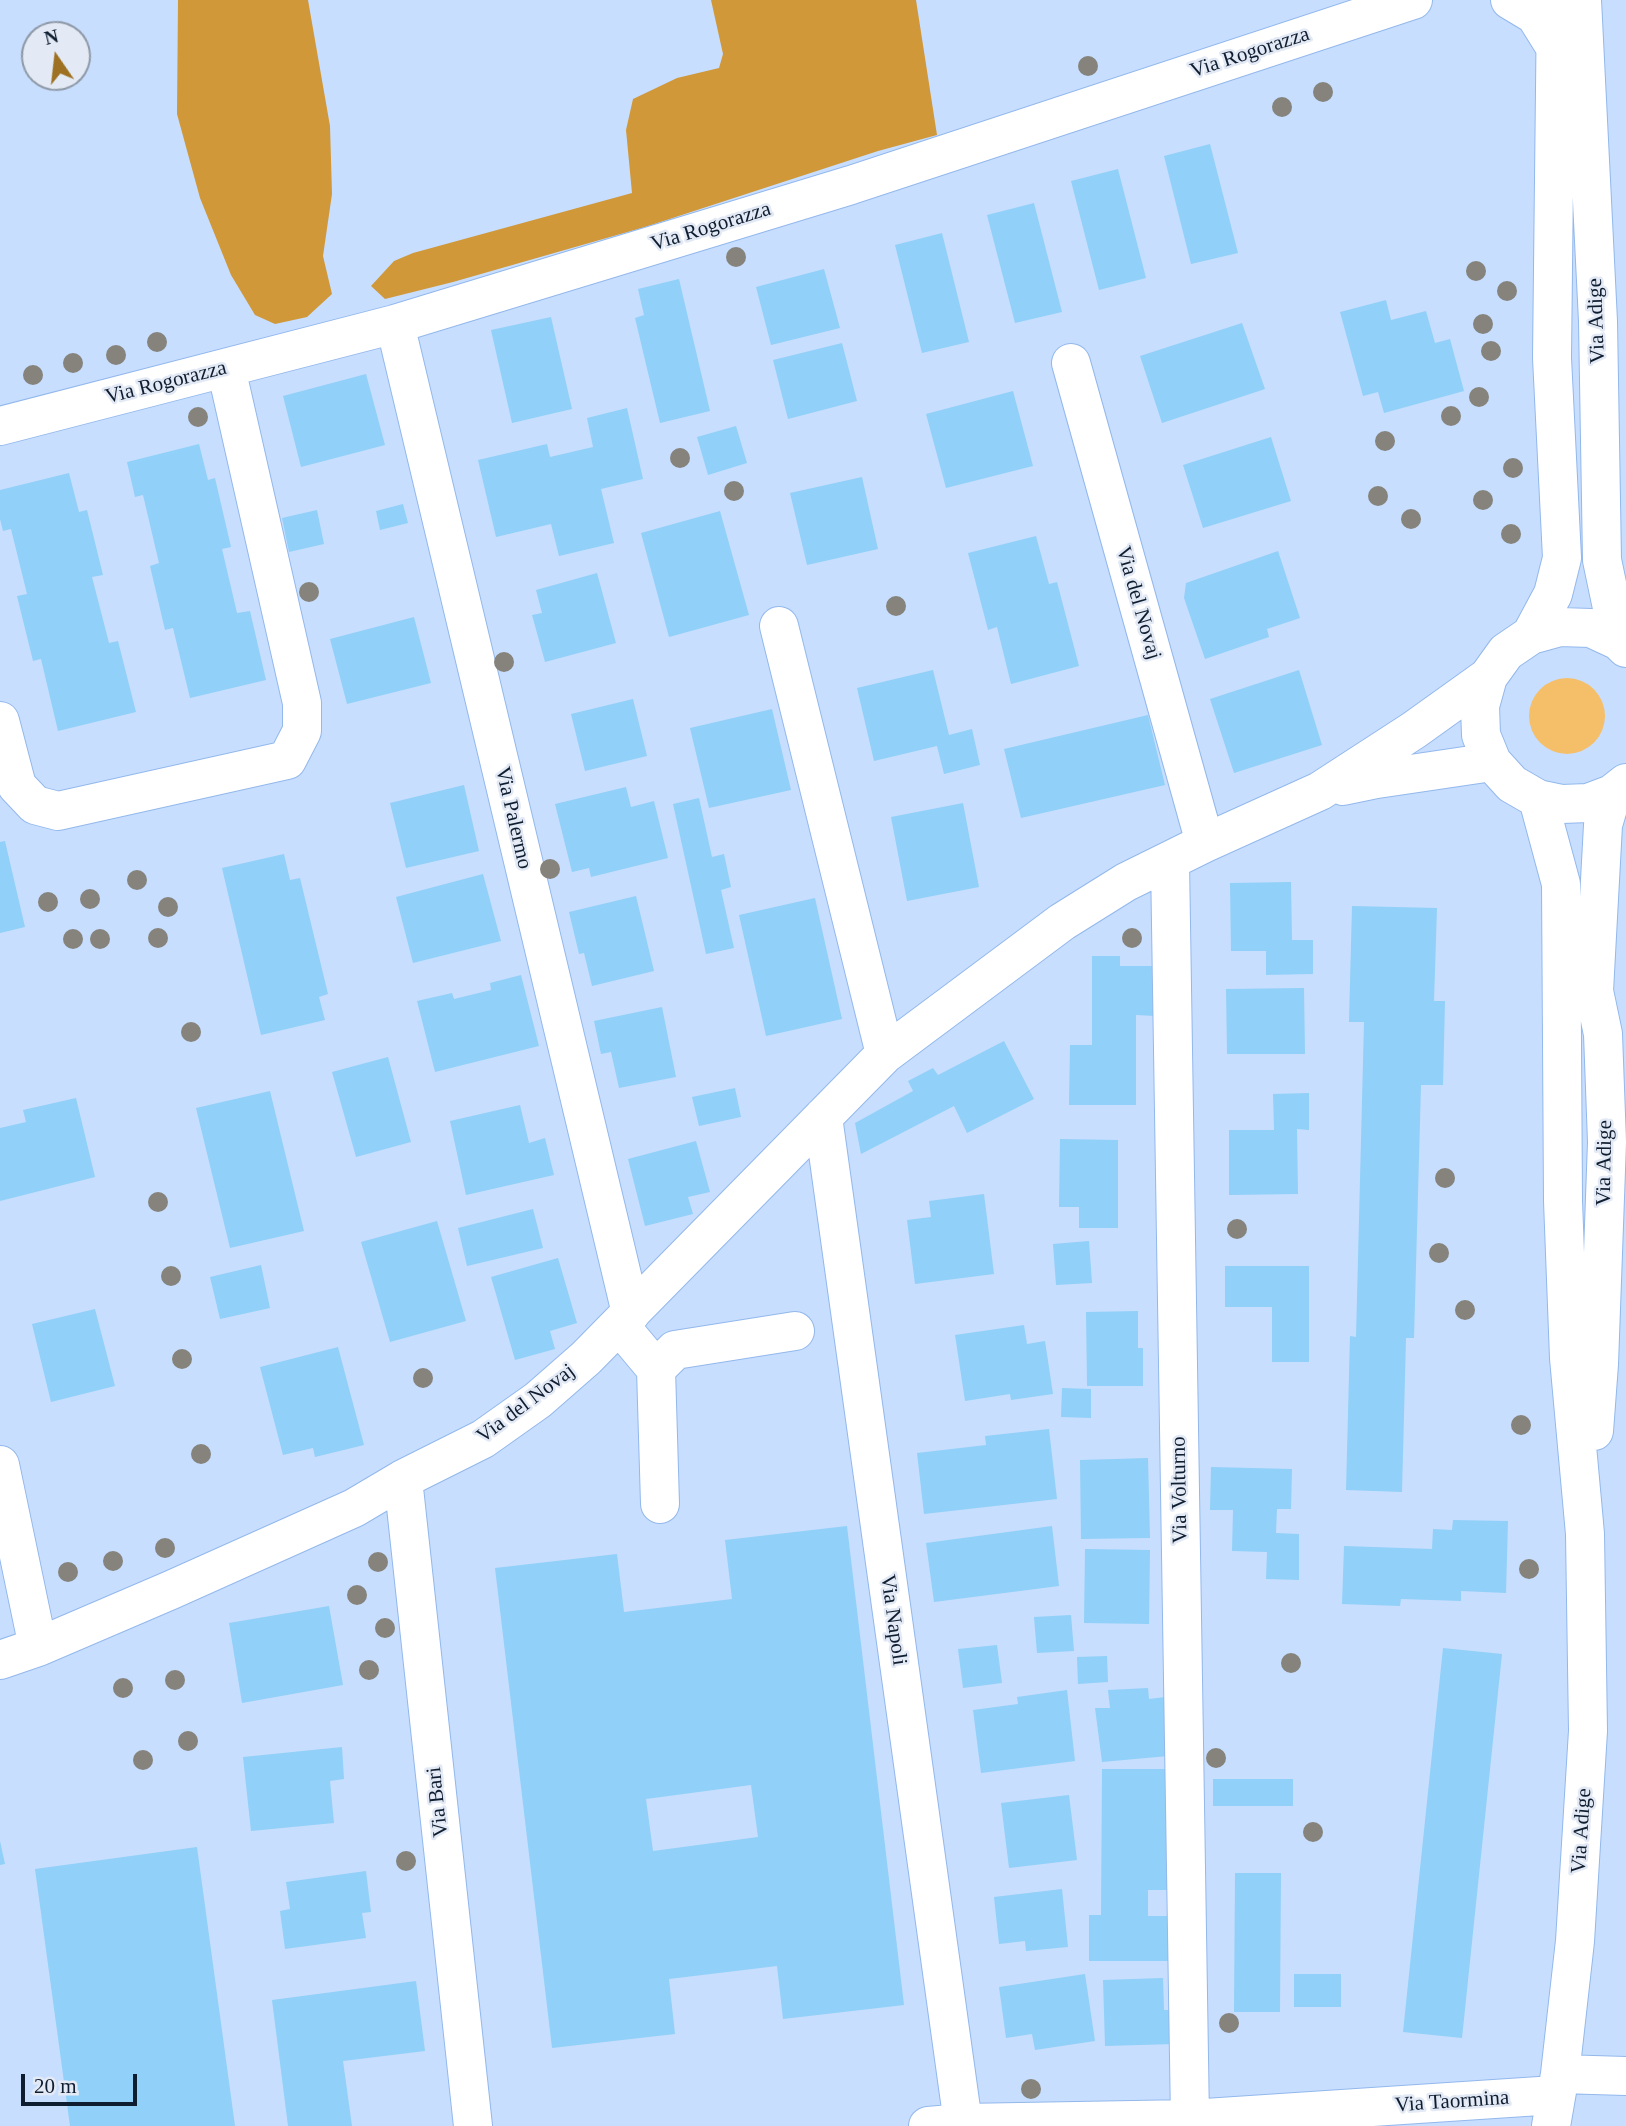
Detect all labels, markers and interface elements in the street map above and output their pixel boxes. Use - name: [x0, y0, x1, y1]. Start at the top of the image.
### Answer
- north arrow: [21, 21, 91, 91]
- street label: Via Rogorazza: [1187, 22, 1313, 84]
- text: N: [42, 25, 60, 49]
- street label: Via Rogorazza: [648, 197, 774, 257]
- street label: Via Adige: [1583, 278, 1611, 364]
- street label: Via Rogorazza: [103, 356, 229, 410]
- street label: Via del Novaj: [1110, 544, 1166, 662]
- street label: Via Palermo: [489, 764, 537, 872]
- street label: Via Adige: [1592, 1120, 1618, 1206]
- street label: Via del Novaj: [472, 1359, 580, 1449]
- street label: Via Volturno: [1166, 1436, 1194, 1544]
- street label: Via Napoli: [874, 1573, 912, 1667]
- street label: Via Bari: [422, 1766, 454, 1838]
- street label: Via Adige: [1566, 1787, 1598, 1875]
- scale bar: [24, 2060, 140, 2104]
- text: 20 m: [34, 2074, 77, 2098]
- street label: Via Taormina: [1394, 2085, 1510, 2119]

